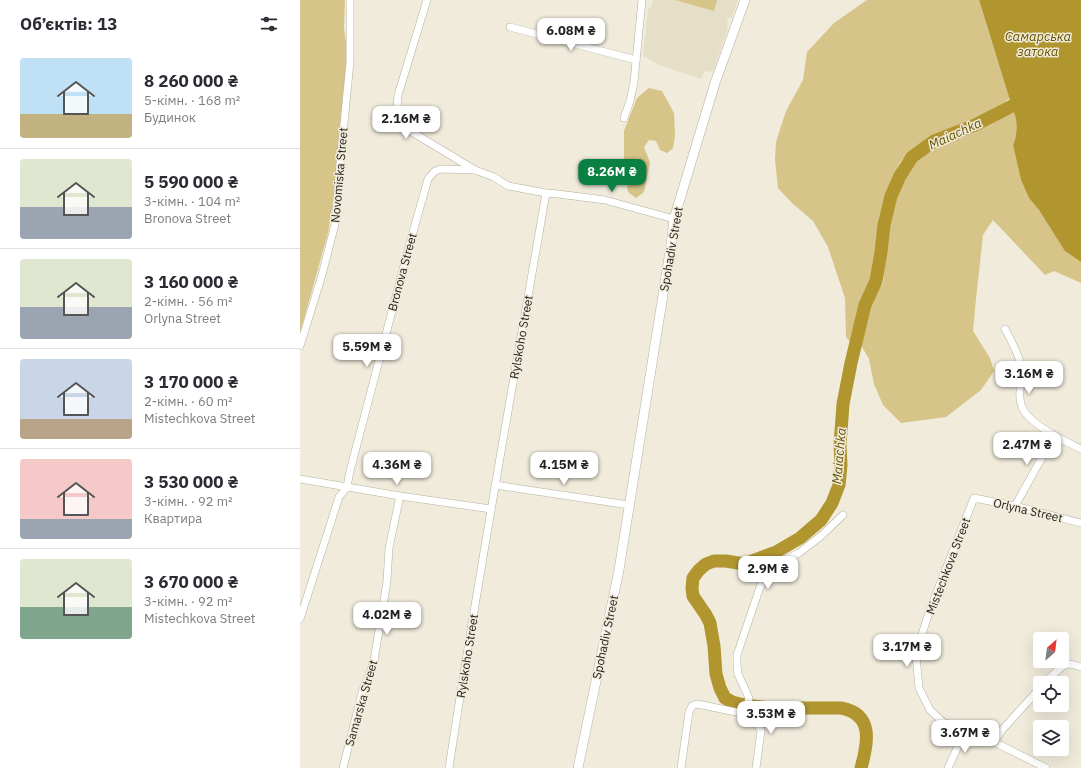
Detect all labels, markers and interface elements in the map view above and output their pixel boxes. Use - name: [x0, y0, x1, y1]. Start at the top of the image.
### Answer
- text: Об’єктів: 13: [20, 13, 117, 35]
- icon: filters: [258, 13, 280, 35]
- pin: 6.08M ₴: [534, 18, 608, 52]
- text: 6.08M ₴: [546, 22, 596, 39]
- water label: Самарська затока: [1005, 28, 1071, 60]
- text: 8 260 000 ₴: [144, 70, 238, 92]
- icon: home: [52, 74, 100, 122]
- text: 5-кімн. · 168 m²: [144, 92, 240, 109]
- pin: 2.16M ₴: [369, 106, 443, 140]
- text: Будинок: [144, 109, 196, 126]
- text: 2.16M ₴: [381, 110, 431, 127]
- water label: Maiachka: [926, 114, 984, 154]
- street label: Novomiska Street: [327, 127, 351, 223]
- pin: 8.26M ₴: [575, 159, 649, 193]
- text: 8.26M ₴: [587, 163, 637, 180]
- text: 5 590 000 ₴: [144, 171, 238, 193]
- icon: home: [52, 175, 100, 223]
- text: 3-кімн. · 104 m²: [144, 193, 240, 210]
- street label: Spohadiv Street: [656, 206, 686, 292]
- text: Bronova Street: [144, 210, 231, 227]
- street label: Bronova Street: [384, 231, 420, 313]
- text: 3 160 000 ₴: [144, 271, 238, 293]
- icon: home: [52, 275, 100, 323]
- text: 2-кімн. · 56 m²: [144, 293, 233, 310]
- street label: Rylskoho Street: [506, 294, 536, 380]
- text: Orlyna Street: [144, 310, 221, 327]
- pin: 5.59M ₴: [330, 334, 404, 368]
- text: 5.59M ₴: [342, 338, 392, 355]
- pin: 3.16M ₴: [992, 361, 1066, 395]
- text: 3.16M ₴: [1004, 365, 1054, 382]
- text: 3 170 000 ₴: [144, 371, 238, 393]
- icon: home: [52, 375, 100, 423]
- text: 2-кімн. · 60 m²: [144, 393, 233, 410]
- text: Mistechkova Street: [144, 410, 255, 427]
- water label: Maiachka: [828, 427, 850, 485]
- pin: 2.47M ₴: [990, 432, 1064, 466]
- text: 2.47M ₴: [1002, 436, 1052, 453]
- pin: 4.36M ₴: [360, 452, 434, 486]
- pin: 4.15M ₴: [527, 452, 601, 486]
- text: 4.36M ₴: [372, 456, 422, 473]
- text: 4.15M ₴: [539, 456, 589, 473]
- text: 3 530 000 ₴: [144, 471, 238, 493]
- icon: home: [52, 475, 100, 523]
- text: 3-кімн. · 92 m²: [144, 493, 233, 510]
- street label: Orlyna Street: [992, 495, 1064, 525]
- text: Квартира: [144, 510, 202, 527]
- street label: Mistechkova Street: [923, 515, 973, 617]
- pin: 2.9M ₴: [735, 556, 801, 590]
- text: 2.9M ₴: [747, 560, 789, 577]
- text: 3 670 000 ₴: [144, 571, 238, 593]
- icon: home: [52, 575, 100, 623]
- text: 3-кімн. · 92 m²: [144, 593, 233, 610]
- street label: Spohadiv Street: [589, 594, 621, 680]
- pin: 4.02M ₴: [350, 602, 424, 636]
- text: 4.02M ₴: [362, 606, 412, 623]
- text: Mistechkova Street: [144, 610, 255, 627]
- street label: Rylskoho Street: [453, 613, 481, 699]
- north arrow: [1033, 632, 1069, 668]
- map controls: [1033, 632, 1069, 756]
- pin: 3.17M ₴: [870, 634, 944, 668]
- text: 3.17M ₴: [882, 638, 932, 655]
- street label: Samarska Street: [342, 658, 380, 748]
- button: locate: [1033, 676, 1069, 712]
- pin: 3.53M ₴: [734, 701, 808, 735]
- text: 3.53M ₴: [746, 705, 796, 722]
- pin: 3.67M ₴: [928, 720, 1002, 754]
- button: layers: [1033, 720, 1069, 756]
- text: 3.67M ₴: [940, 724, 990, 741]

